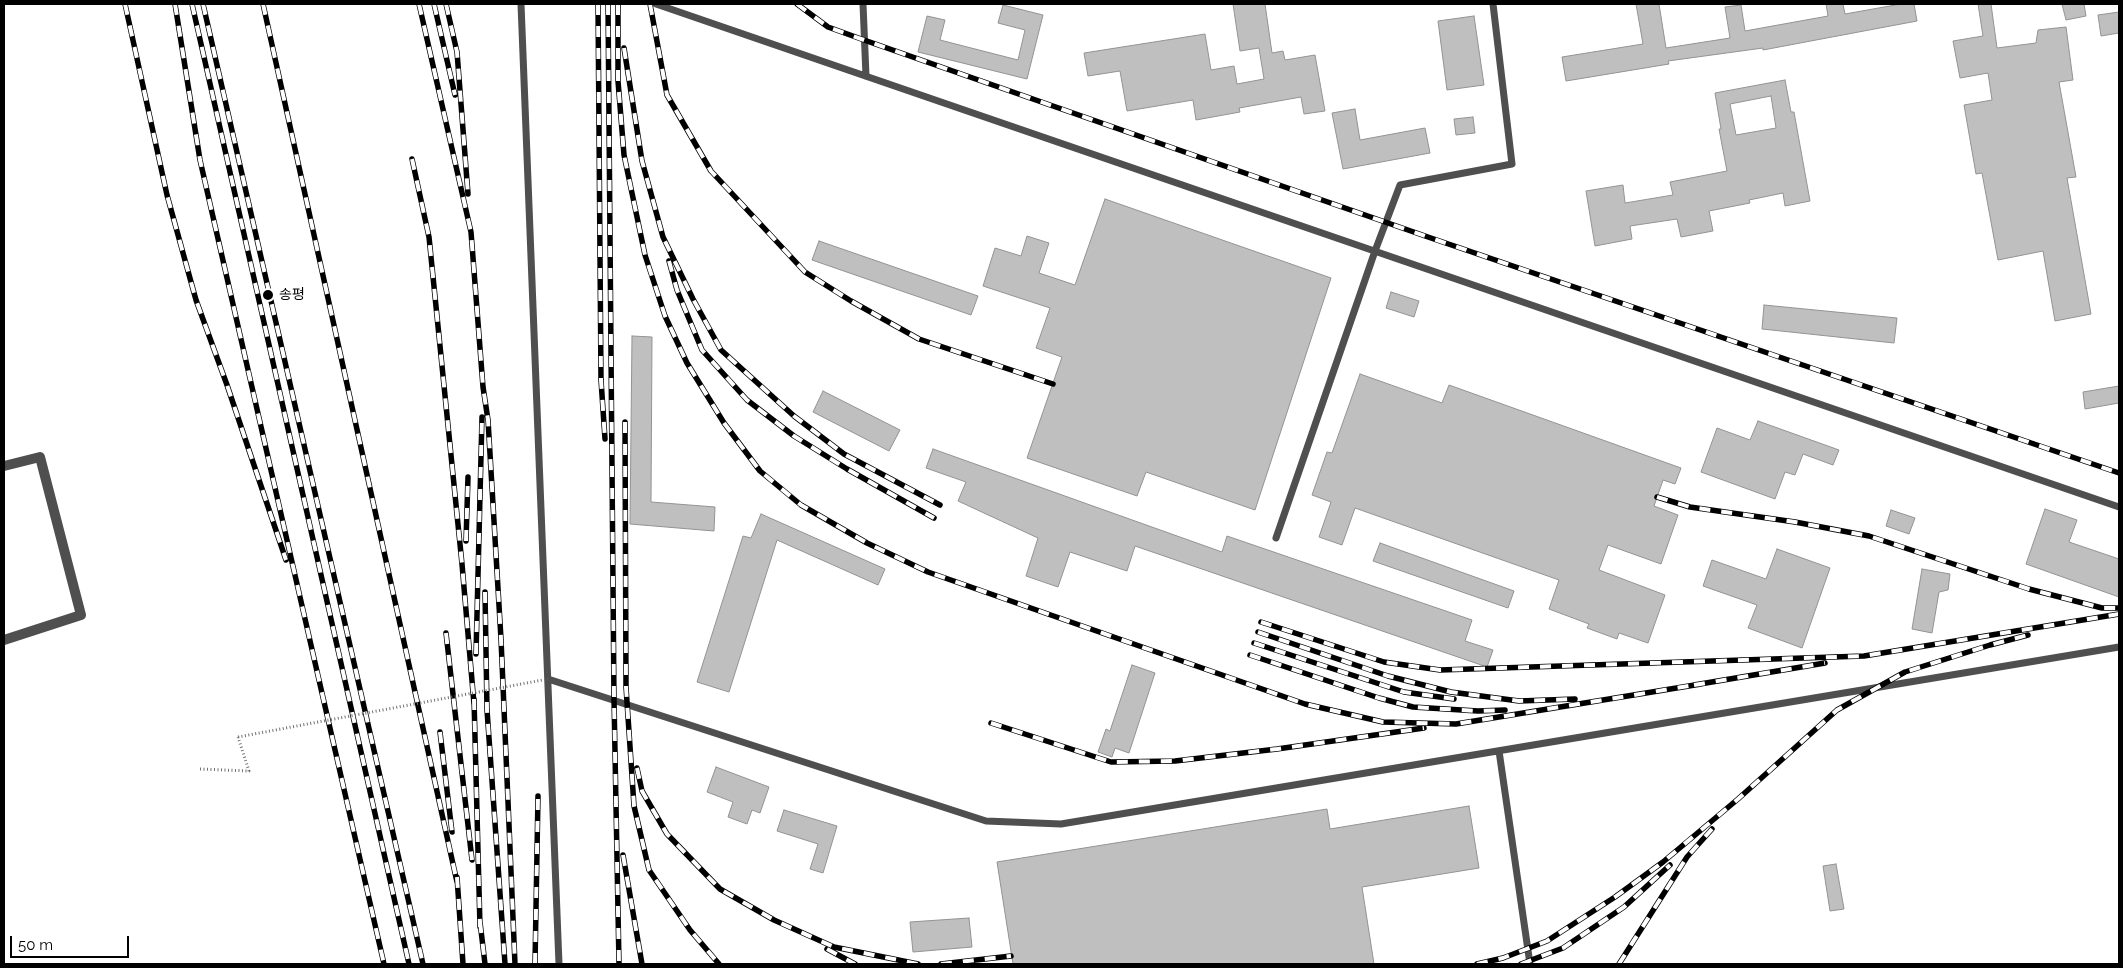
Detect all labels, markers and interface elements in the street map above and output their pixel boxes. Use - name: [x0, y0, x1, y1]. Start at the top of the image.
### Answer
- place label: 송평: [279, 287, 305, 303]
- marker: 송평: [261, 288, 275, 302]
- scale bar: [12, 926, 131, 958]
- text: 50 m: [18, 936, 53, 954]

